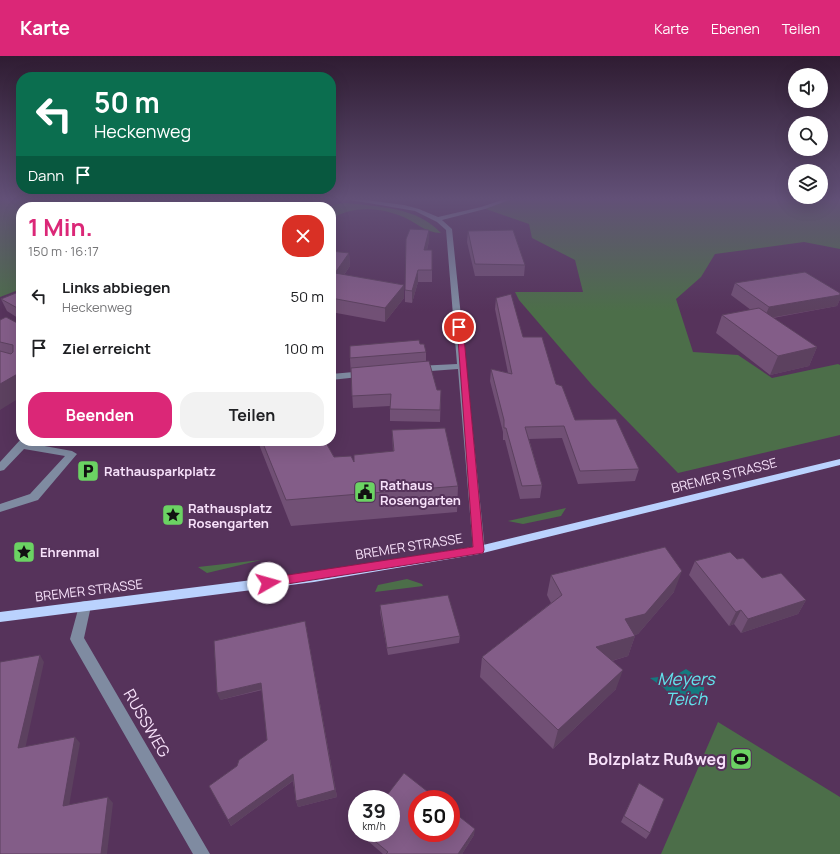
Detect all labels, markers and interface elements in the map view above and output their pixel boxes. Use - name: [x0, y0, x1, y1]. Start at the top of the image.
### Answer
- text: Karte: [20, 15, 70, 41]
- text: Karte: [654, 19, 689, 38]
- text: Ebenen: [711, 19, 760, 38]
- text: Teilen: [782, 19, 820, 38]
- map controls: [788, 68, 828, 204]
- button: sound: [788, 68, 828, 108]
- text: 50 m: [94, 83, 160, 121]
- icon: left: [28, 88, 80, 140]
- button: search: [788, 116, 828, 156]
- text: Heckenweg: [94, 119, 191, 143]
- icon: arrive: [72, 164, 94, 186]
- button: layers: [788, 164, 828, 204]
- text: Dann: [28, 165, 64, 186]
- text: 1 Min.: [28, 210, 93, 243]
- button: close: [282, 215, 324, 257]
- text: 150 m · 16:17: [28, 242, 99, 260]
- text: Links abbiegen: [62, 277, 170, 298]
- icon: left: [28, 285, 50, 307]
- text: 50 m: [290, 286, 324, 307]
- text: Heckenweg: [62, 298, 132, 316]
- pin: [442, 310, 476, 344]
- icon: arrive: [448, 316, 470, 338]
- icon: arrive: [28, 337, 50, 359]
- text: Ziel erreicht: [62, 338, 151, 359]
- text: 100 m: [284, 338, 324, 359]
- button: Beenden: [28, 392, 172, 438]
- button: Teilen: [180, 392, 324, 438]
- street label: BREMER STRASSE: [669, 453, 779, 497]
- parking icon: Rathausparkplatz: [75, 458, 101, 484]
- place label: Rathausparkplatz: [104, 462, 216, 480]
- place label: Rathaus Rosengarten: [380, 476, 461, 509]
- public building icon: Rathaus Rosengarten: [352, 479, 378, 505]
- place label: Rathausplatz Rosengarten: [188, 499, 272, 532]
- place icon: Rathausplatz Rosengarten: [160, 502, 186, 528]
- street label: BREMER STRASSE: [354, 529, 464, 563]
- place icon: Ehrenmal: [11, 539, 37, 565]
- place label: Ehrenmal: [40, 543, 99, 561]
- position arrow: [247, 562, 289, 604]
- street label: BREMER STRASSE: [34, 574, 144, 606]
- water label: Meyers Teich: [657, 667, 717, 710]
- street label: RUSSWEG: [119, 685, 175, 761]
- sports icon: Bolzplatz Rußweg: [728, 746, 754, 772]
- place label: Bolzplatz Rußweg: [588, 748, 726, 770]
- speed limit sign: 50: [408, 790, 460, 842]
- text: 39: [362, 797, 386, 824]
- text: km/h: [362, 819, 386, 833]

